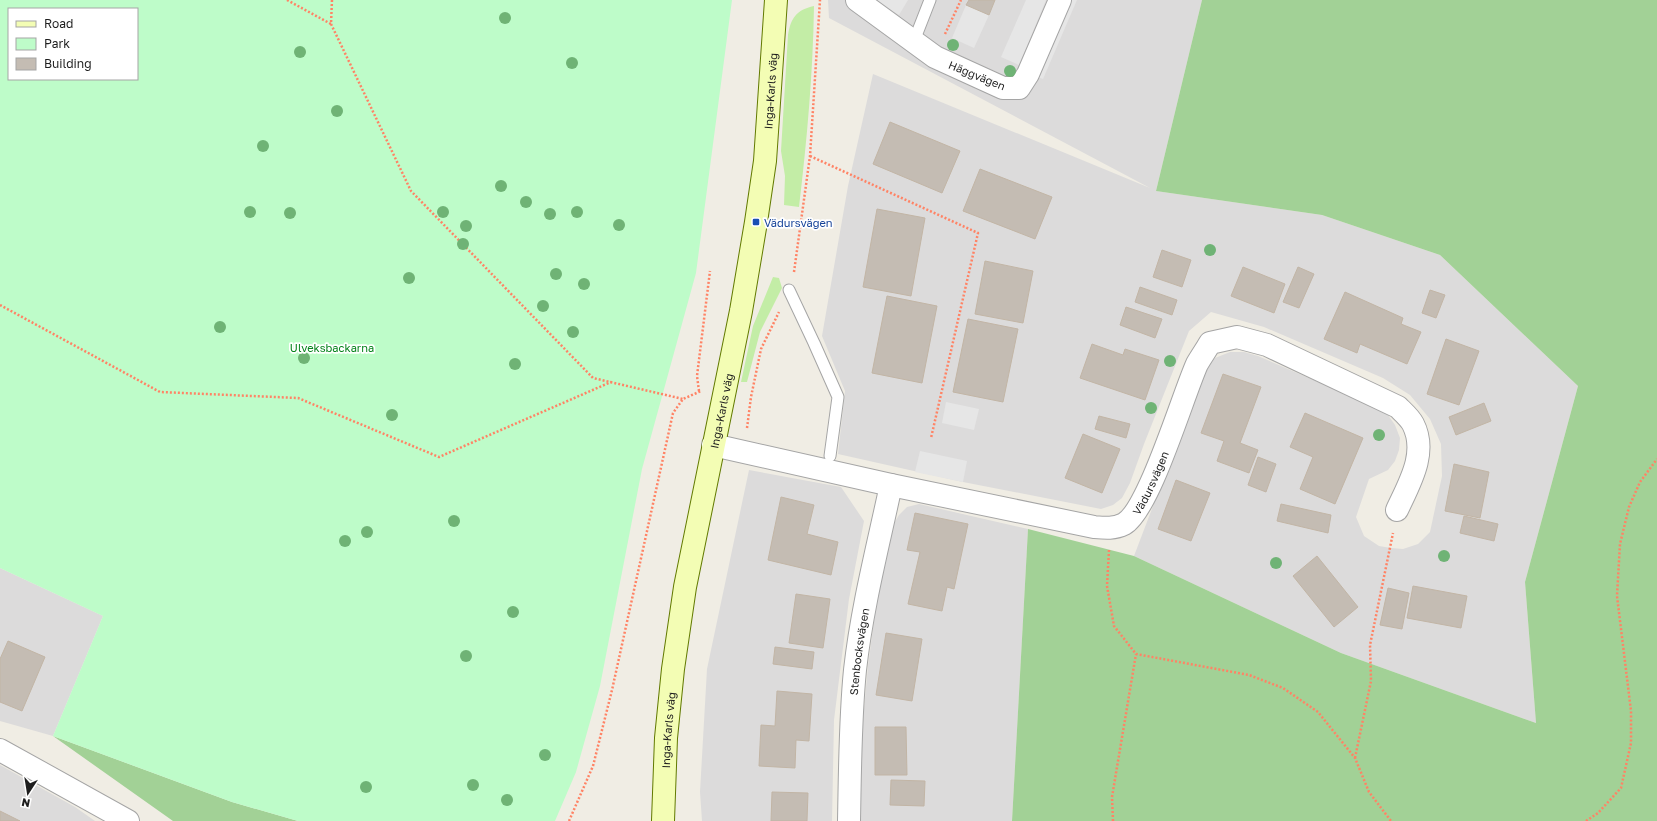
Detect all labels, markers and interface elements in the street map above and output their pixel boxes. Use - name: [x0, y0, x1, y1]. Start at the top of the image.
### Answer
- legend: [8, 8, 138, 80]
- text: Road: [44, 16, 73, 31]
- text: Park: [44, 36, 70, 51]
- street label: Inga-Karls väg: [761, 52, 779, 130]
- text: Building: [44, 56, 92, 71]
- street label: Häggvägen: [947, 58, 1007, 92]
- place label: Vädursvägen: [764, 216, 833, 229]
- marker: Vädursvägen: [751, 217, 761, 227]
- park label: Ulveksbackarna: [290, 341, 374, 354]
- street label: Inga-Karls väg: [707, 372, 735, 450]
- street label: Vädursvägen: [1129, 449, 1170, 517]
- street label: Stenbocksvägen: [846, 607, 871, 695]
- street label: Inga-Karls väg: [658, 691, 677, 769]
- north arrow: [8, 773, 48, 813]
- text: N: [20, 796, 31, 810]

